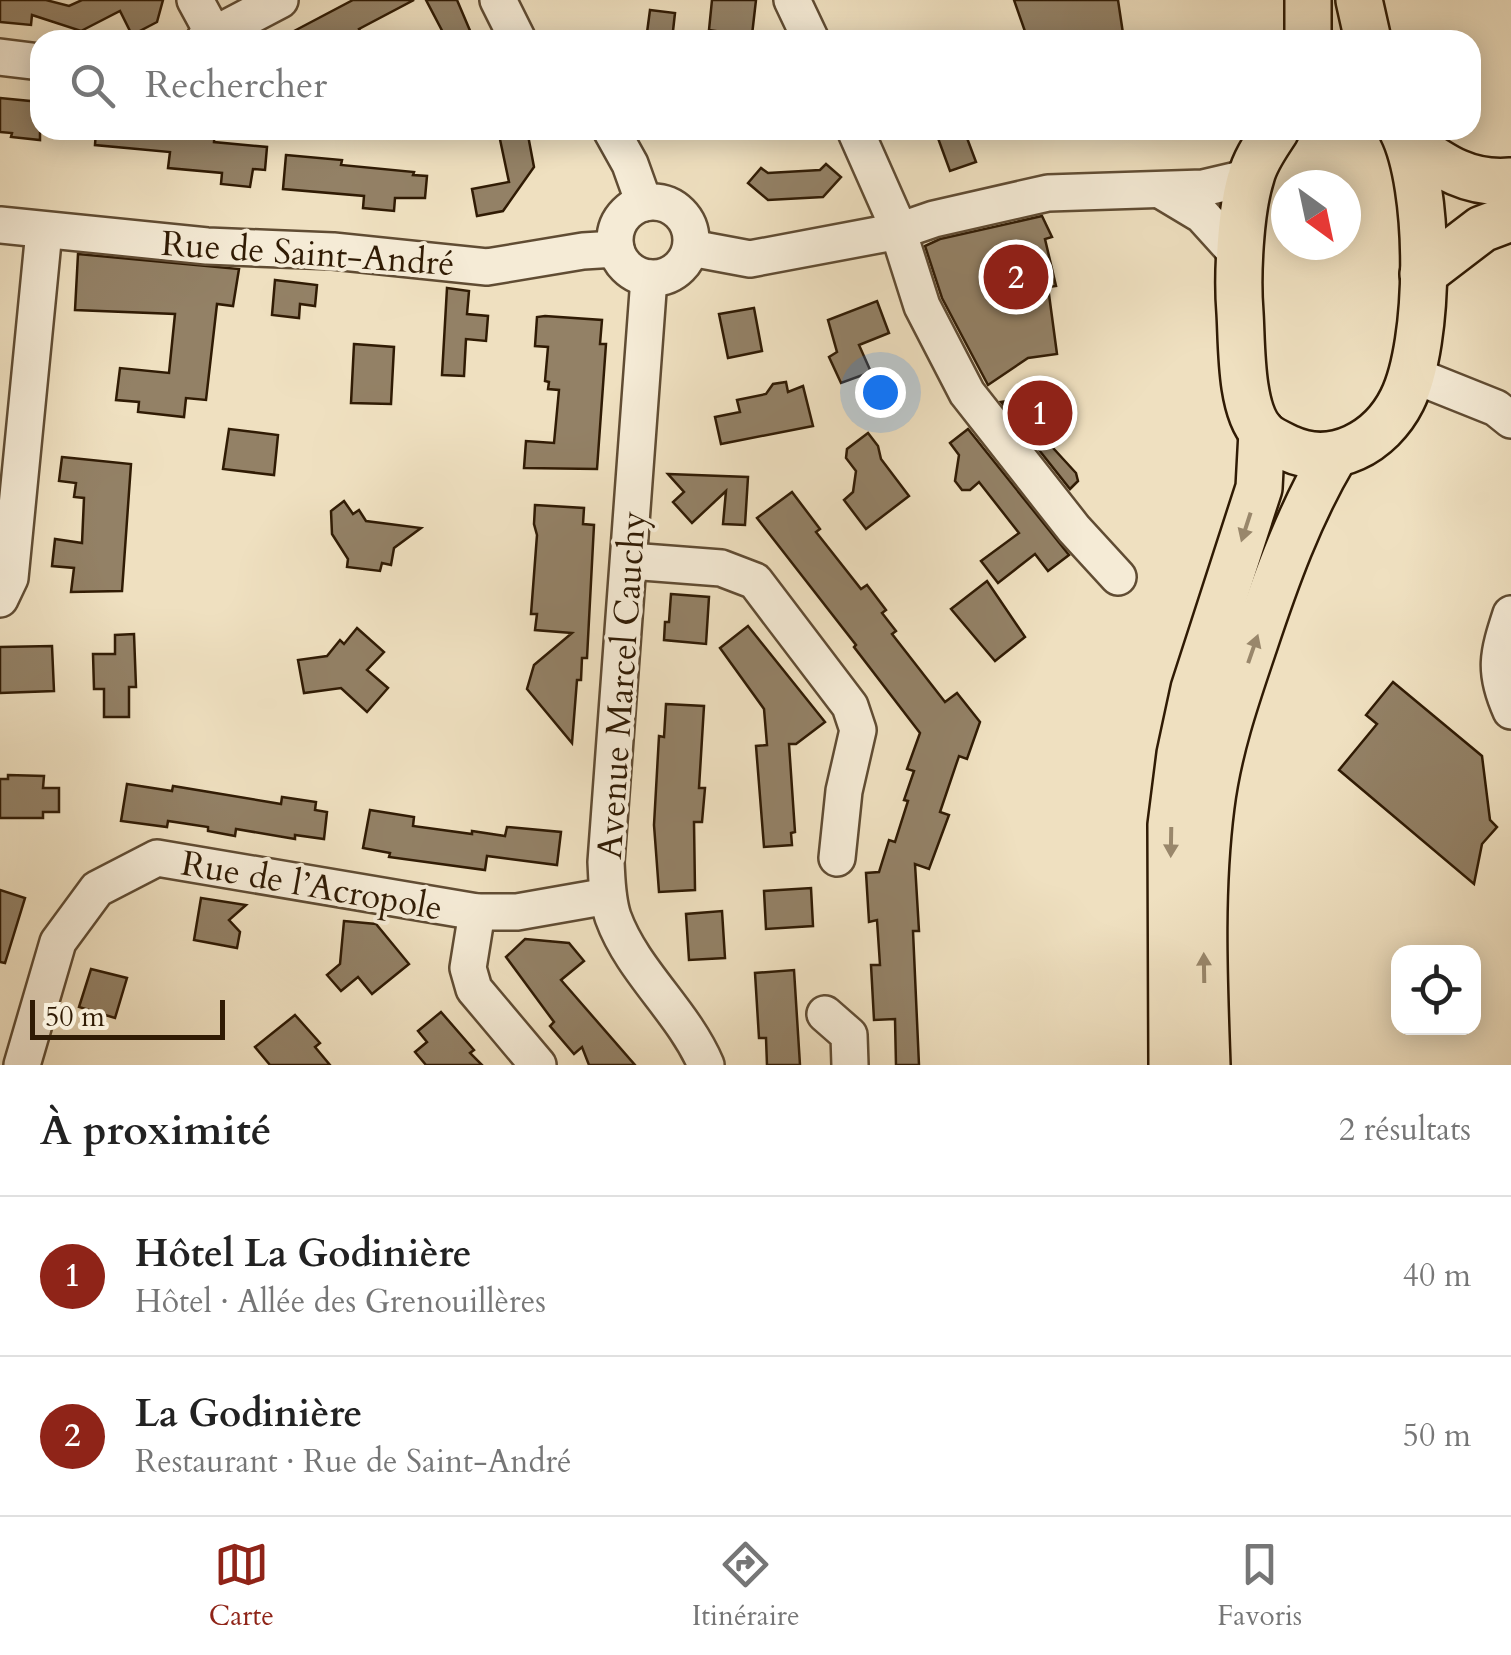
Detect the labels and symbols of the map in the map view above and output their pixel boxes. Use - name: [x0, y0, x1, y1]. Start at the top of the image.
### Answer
- north arrow: [1271, 170, 1361, 260]
- street label: Rue de Saint-André: [160, 220, 456, 288]
- pin: 2: [984, 240, 1048, 314]
- your location: [855, 367, 906, 418]
- pin: 1: [1008, 376, 1072, 450]
- street label: Avenue Marcel Cauchy: [586, 509, 658, 861]
- one-way arrow: [1238, 513, 1253, 543]
- one-way arrow: [1246, 633, 1261, 663]
- one-way arrow: [1163, 827, 1179, 859]
- street label: Rue de l’Acropole: [178, 839, 446, 933]
- one-way arrow: [1196, 951, 1212, 983]
- scale bar: [30, 995, 225, 1040]

